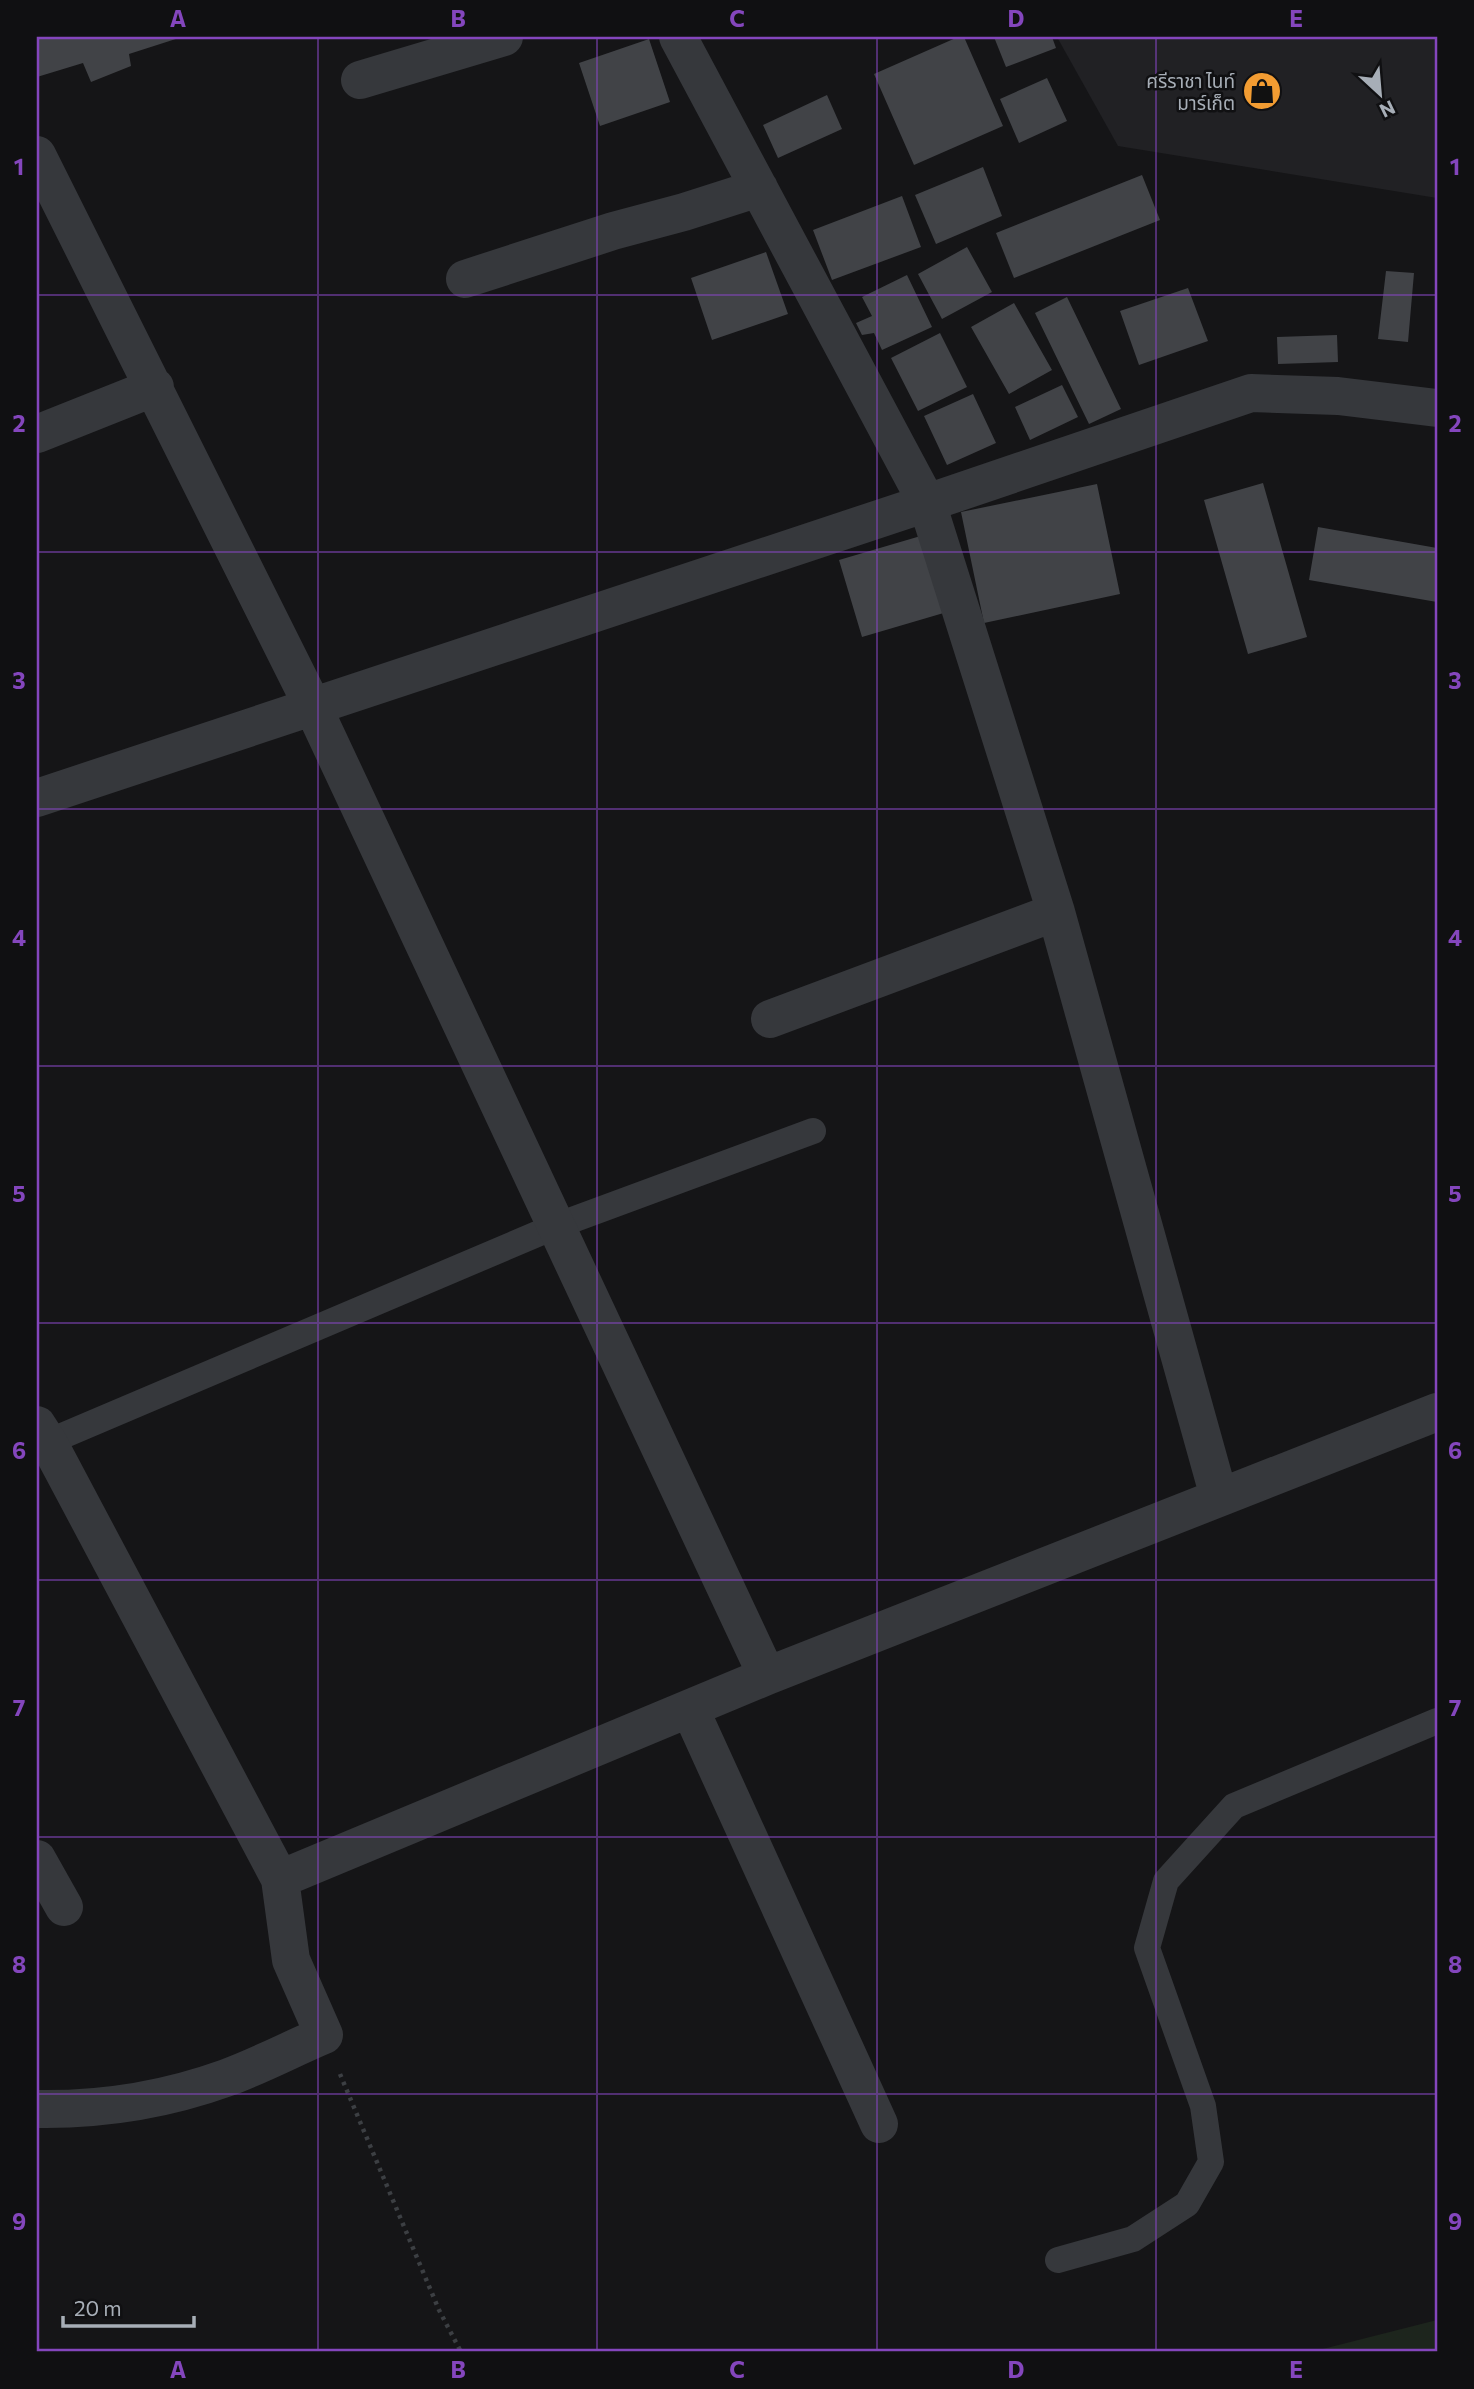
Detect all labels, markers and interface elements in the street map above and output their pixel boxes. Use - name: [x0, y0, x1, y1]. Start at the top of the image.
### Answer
- text: A: [170, 4, 187, 32]
- text: B: [450, 4, 466, 32]
- text: C: [729, 4, 745, 32]
- text: D: [1008, 4, 1025, 32]
- text: E: [1289, 4, 1303, 32]
- north arrow: [1344, 60, 1414, 130]
- place label: ศรีราชา ไนท์ มาร์เก็ต: [1146, 69, 1235, 114]
- shop icon: ศรีราชา ไนท์ มาร์เก็ต: [1241, 70, 1283, 112]
- text: N: [1376, 96, 1399, 123]
- text: 1: [14, 152, 24, 180]
- text: 1: [1450, 152, 1460, 180]
- text: 2: [12, 409, 26, 437]
- text: 2: [1448, 409, 1462, 437]
- text: 3: [12, 666, 26, 694]
- text: 3: [1448, 666, 1462, 694]
- text: 4: [12, 923, 26, 951]
- text: 4: [1448, 923, 1462, 951]
- text: 5: [12, 1179, 26, 1207]
- text: 5: [1448, 1179, 1462, 1207]
- text: 6: [12, 1436, 26, 1464]
- text: 6: [1448, 1436, 1462, 1464]
- text: 7: [13, 1693, 25, 1721]
- text: 7: [1449, 1693, 1461, 1721]
- text: 8: [12, 1950, 26, 1978]
- text: 8: [1448, 1950, 1462, 1978]
- text: 9: [12, 2207, 26, 2235]
- text: 9: [1448, 2207, 1462, 2235]
- scale bar: [63, 2284, 194, 2328]
- text: 20 m: [74, 2295, 122, 2320]
- text: A: [170, 2355, 187, 2383]
- text: B: [450, 2355, 466, 2383]
- text: C: [729, 2355, 745, 2383]
- text: D: [1008, 2355, 1025, 2383]
- text: E: [1289, 2355, 1303, 2383]

